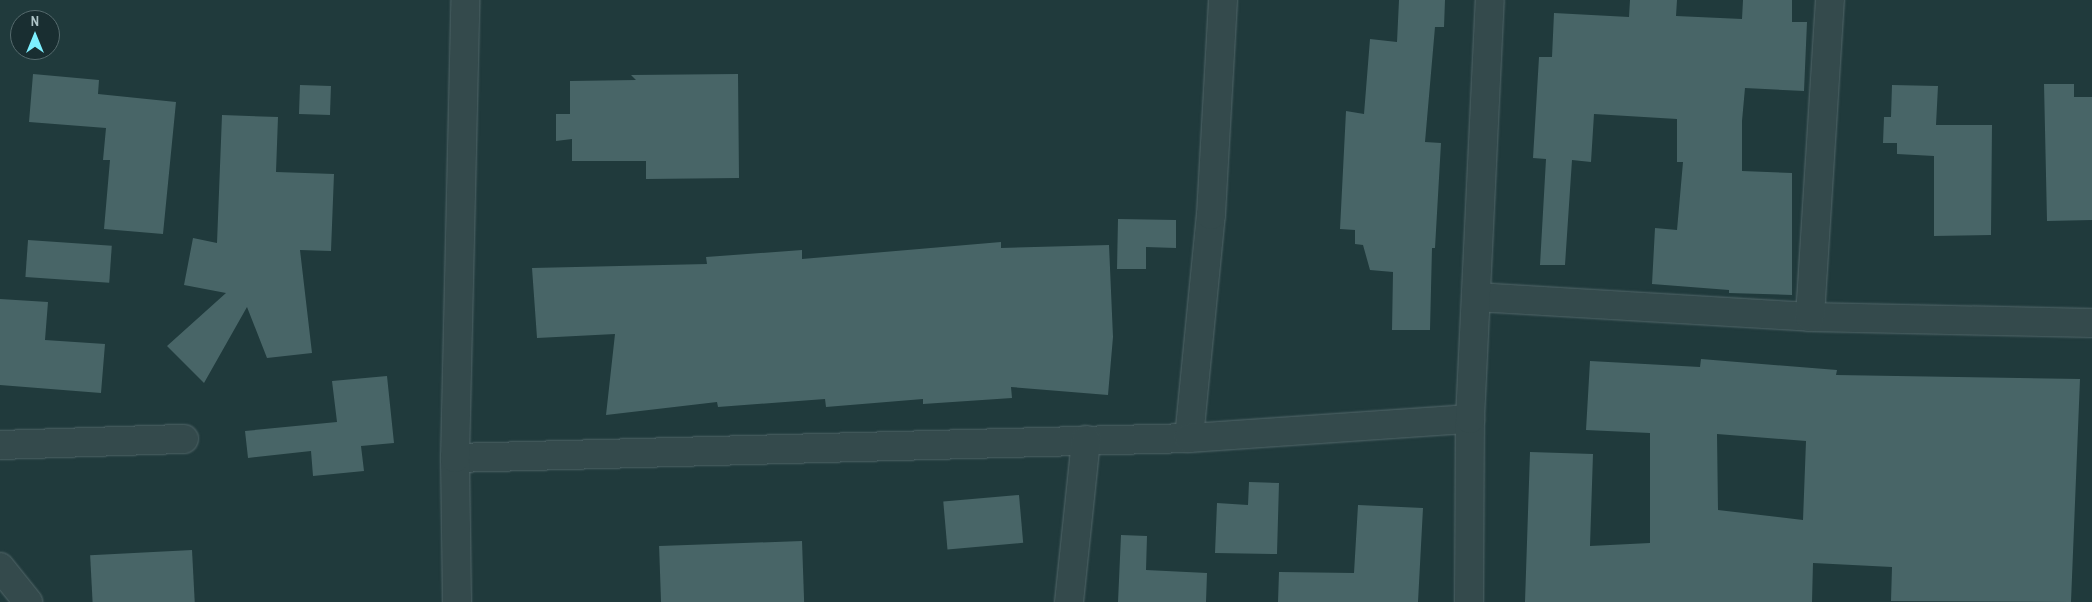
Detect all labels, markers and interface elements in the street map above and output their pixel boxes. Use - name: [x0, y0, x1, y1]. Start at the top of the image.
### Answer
- north arrow: [10, 10, 60, 60]
- text: N: [31, 12, 39, 30]

